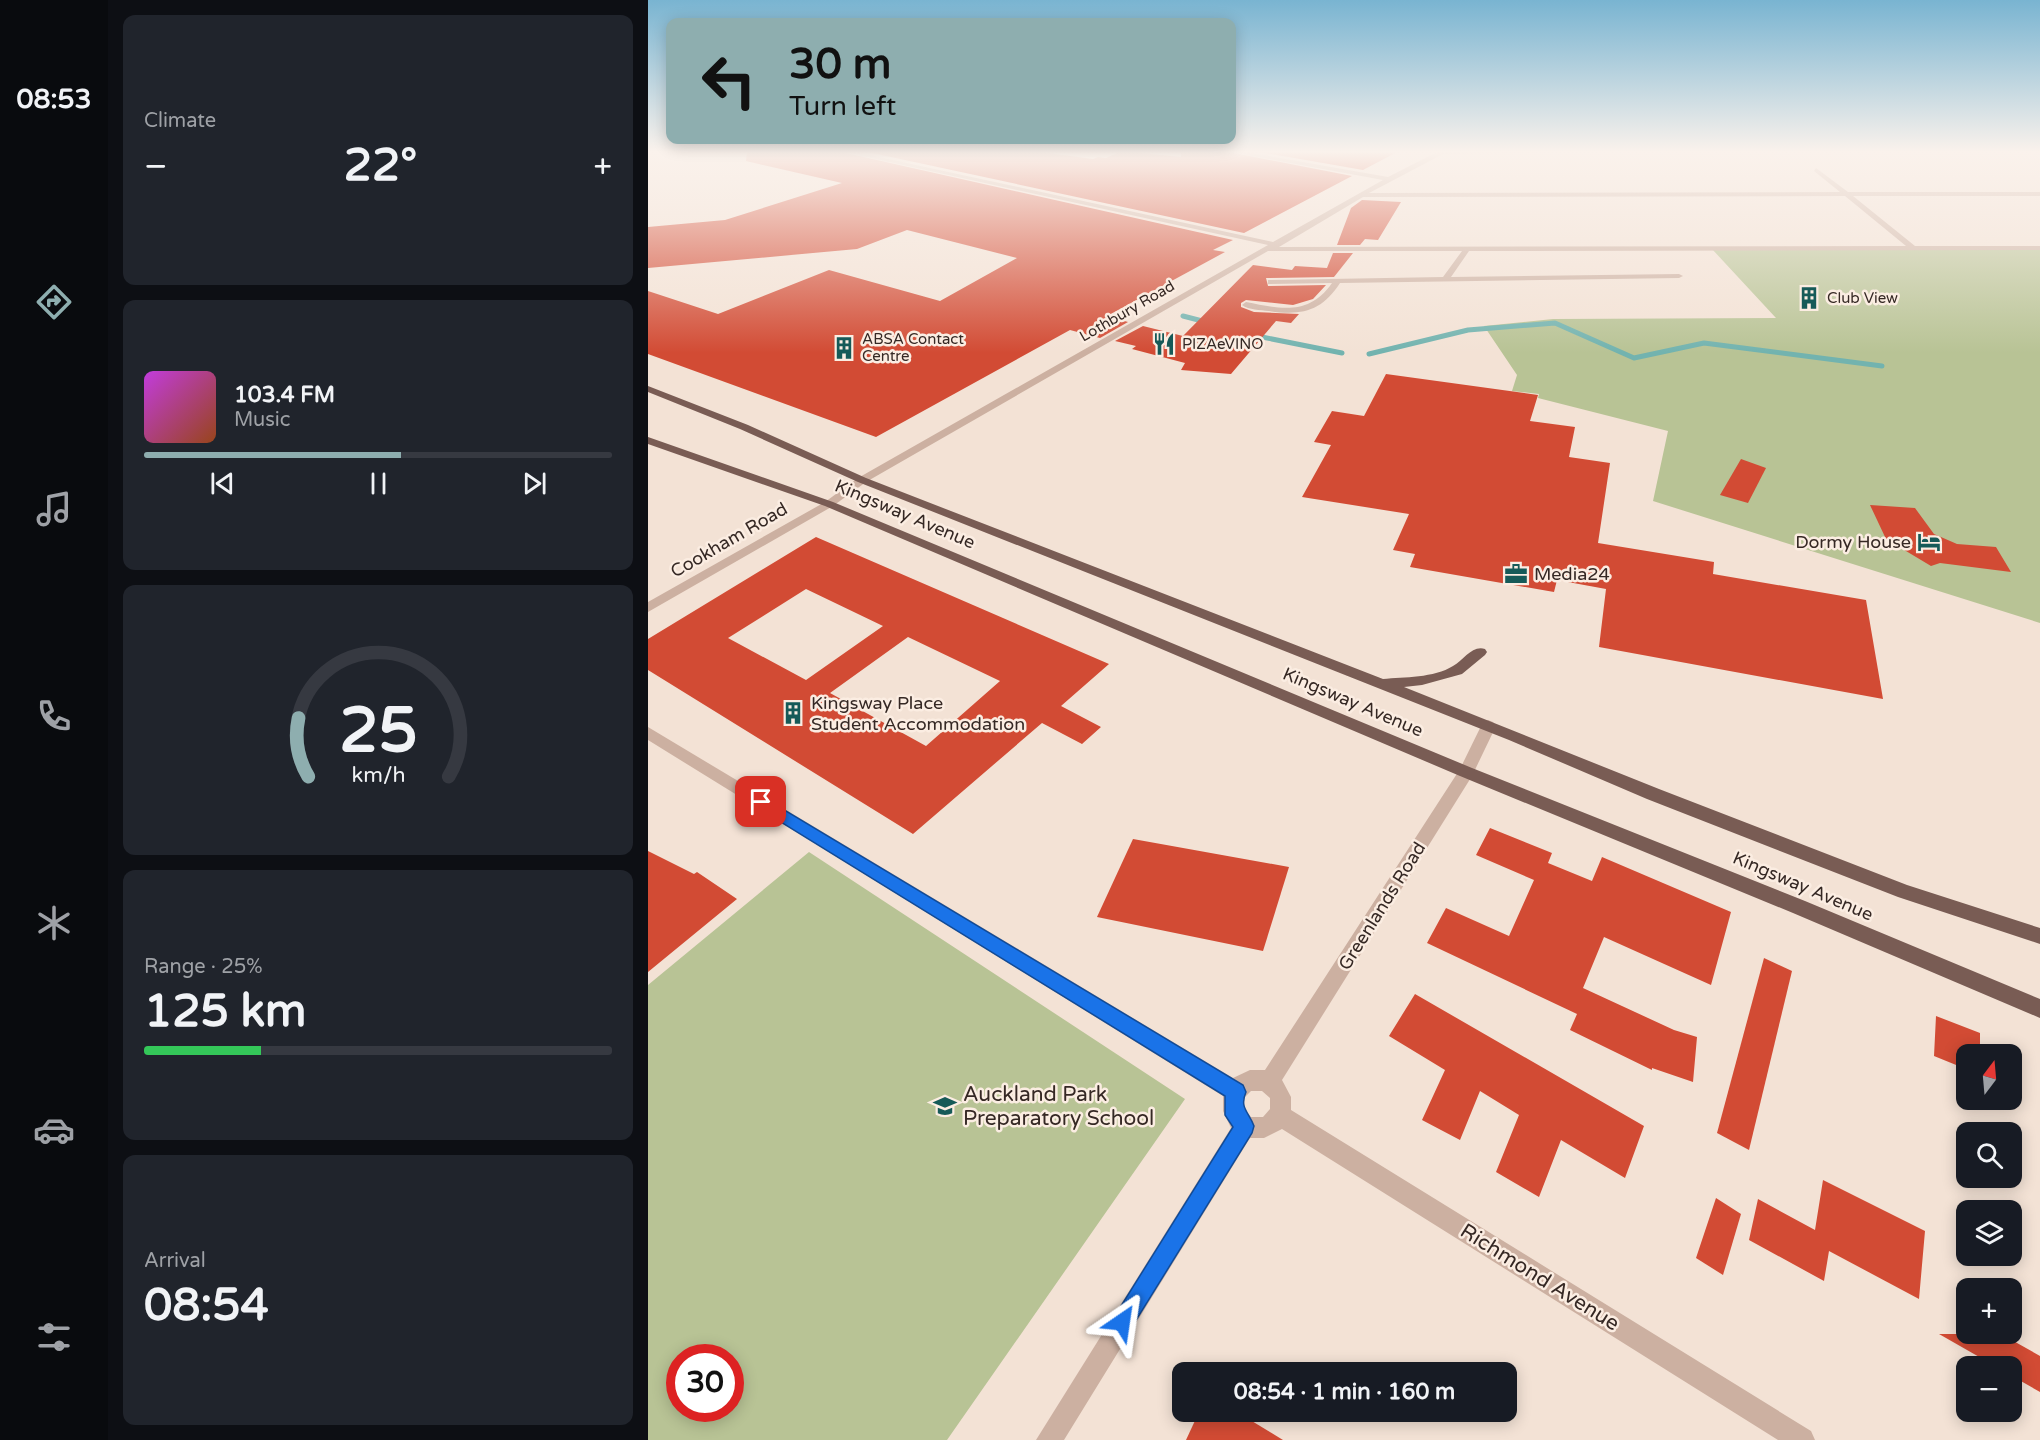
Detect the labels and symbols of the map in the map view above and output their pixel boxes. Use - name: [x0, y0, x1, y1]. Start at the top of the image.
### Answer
- street label: Lothbury Road: [1076, 277, 1178, 345]
- building icon: Club View: [1796, 285, 1822, 311]
- place label: Club View: [1827, 289, 1898, 307]
- place label: ABSA Contact Centre: [862, 330, 964, 365]
- restaurant icon: PIZAeVINO: [1151, 331, 1177, 357]
- building icon: ABSA Contact Centre: [831, 335, 857, 361]
- place label: PIZAeVINO: [1182, 335, 1264, 353]
- street label: Kingsway Avenue: [832, 475, 978, 553]
- street label: Cookham Road: [667, 498, 791, 582]
- hotel icon: Dormy House: [1916, 529, 1942, 555]
- place label: Dormy House: [1795, 531, 1911, 553]
- office icon: Media24: [1503, 561, 1529, 587]
- place label: Media24: [1534, 563, 1610, 585]
- street label: Kingsway Avenue: [1280, 663, 1426, 741]
- place label: Kingsway Place Student Accommodation: [811, 692, 1025, 735]
- building icon: Kingsway Place Student Accommodation: [780, 700, 806, 726]
- pin: [735, 776, 786, 827]
- street label: Greenlands Road: [1334, 838, 1430, 974]
- street label: Kingsway Avenue: [1730, 847, 1876, 925]
- north arrow: [1956, 1044, 2022, 1110]
- place label: Auckland Park Preparatory School: [963, 1082, 1154, 1131]
- school or university icon: Auckland Park Preparatory School: [932, 1093, 958, 1119]
- street label: Richmond Avenue: [1456, 1218, 1624, 1337]
- position arrow: [1090, 1290, 1154, 1354]
- speed limit sign: 30: [666, 1344, 744, 1422]

